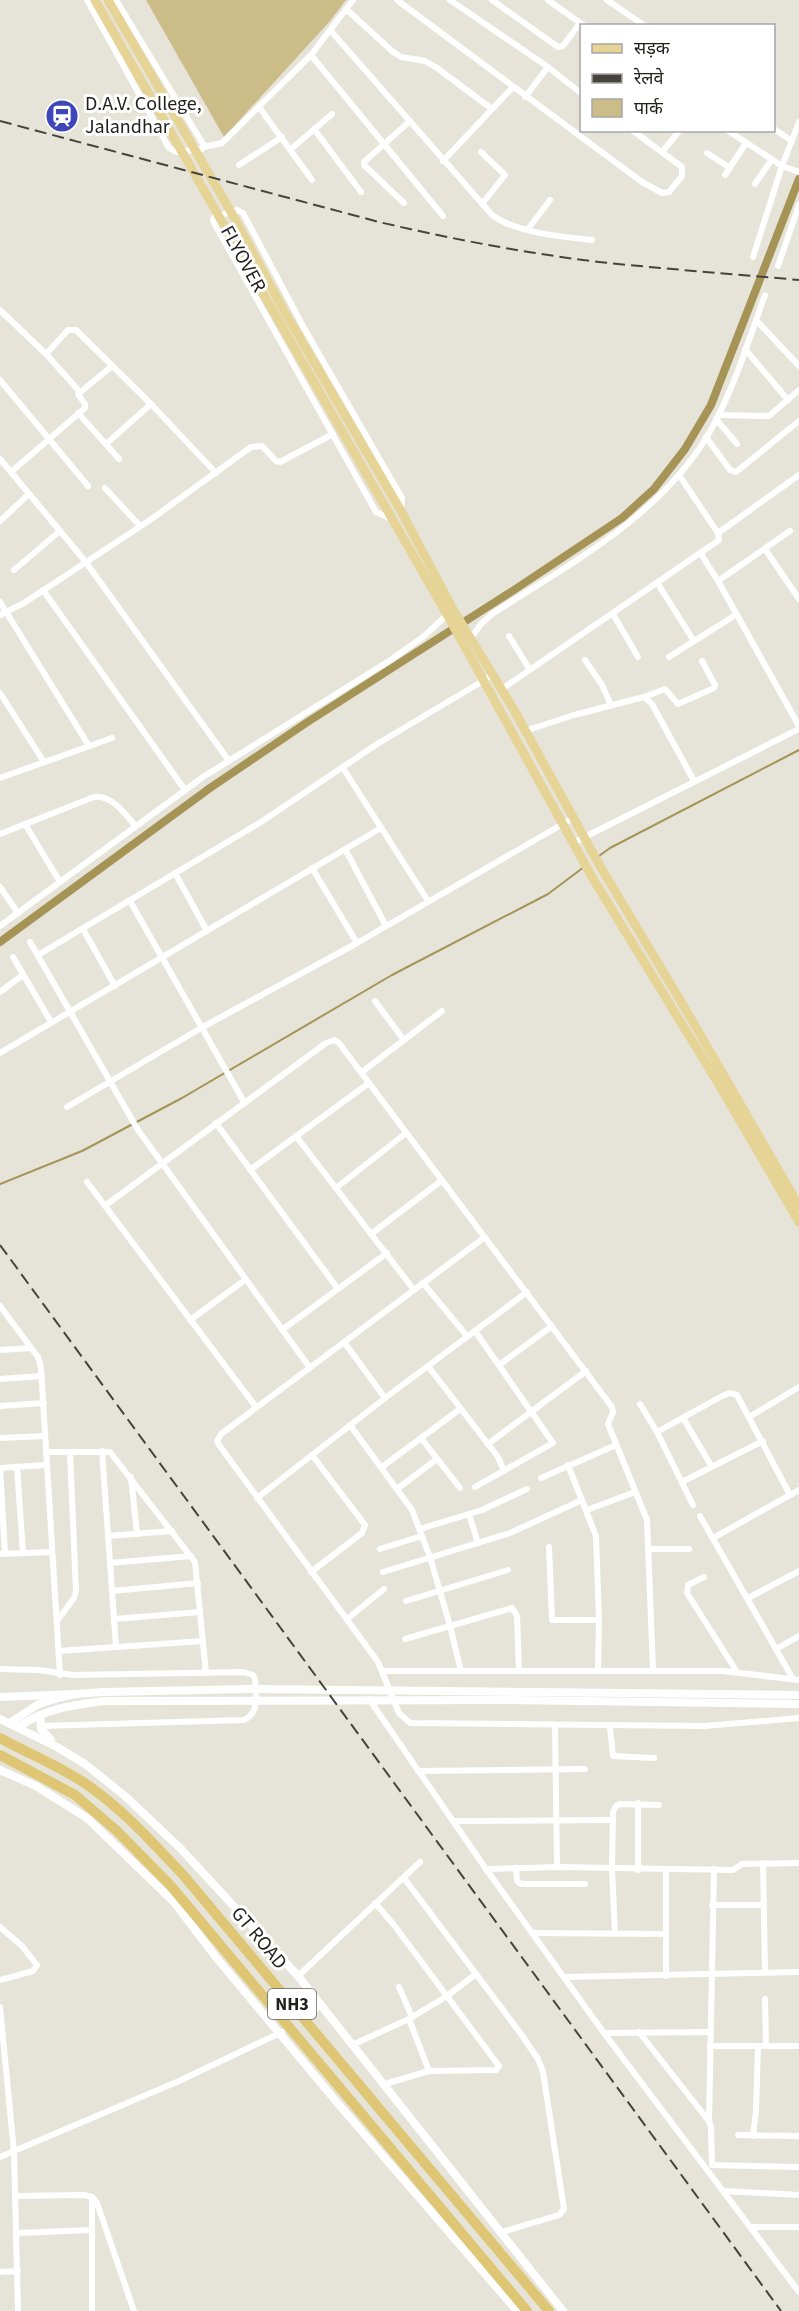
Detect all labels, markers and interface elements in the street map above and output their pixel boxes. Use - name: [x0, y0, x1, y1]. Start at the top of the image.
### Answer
- legend: [580, 24, 775, 132]
- text: सड़क: [634, 36, 671, 61]
- text: रेलवे: [633, 66, 665, 91]
- place label: D.A.V. College, Jalandhar: [85, 90, 202, 141]
- text: पार्क: [634, 96, 664, 121]
- station icon: D.A.V. College, Jalandhar: [44, 98, 80, 134]
- street label: FLYOVER: [213, 220, 273, 298]
- street label: GT ROAD: [224, 1901, 294, 1975]
- road number: NH3: [268, 1989, 316, 2019]

